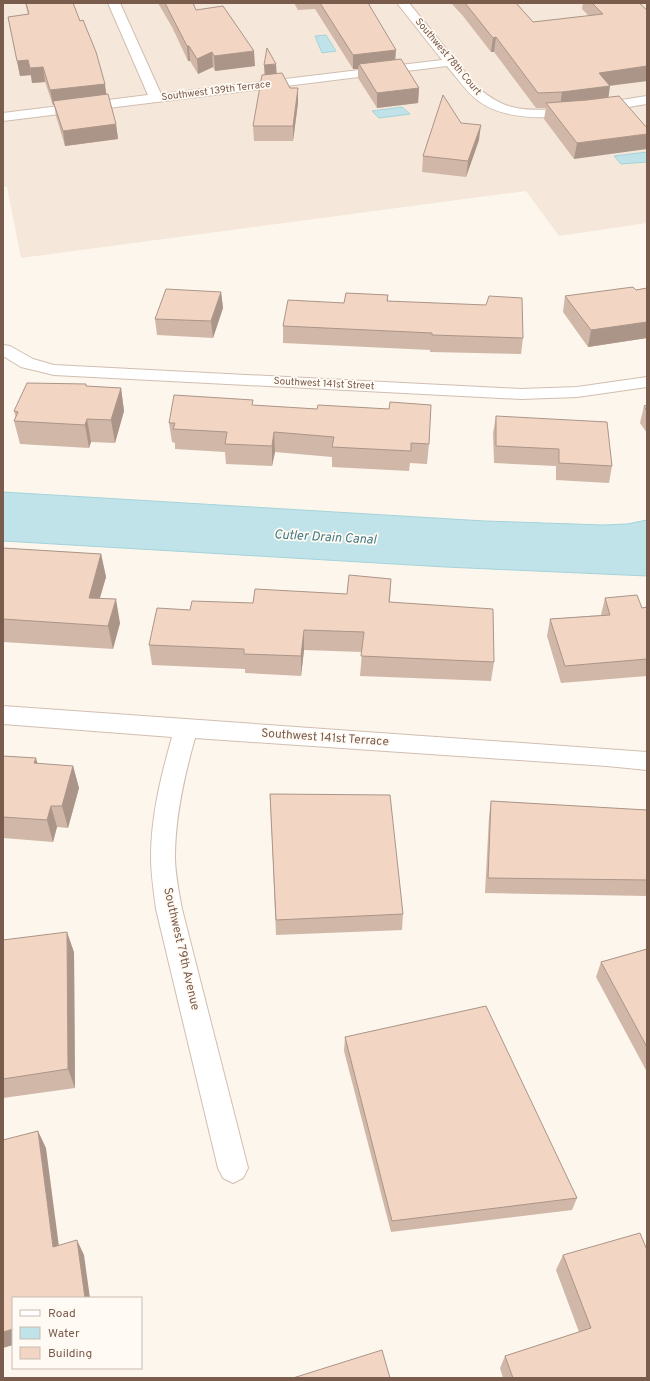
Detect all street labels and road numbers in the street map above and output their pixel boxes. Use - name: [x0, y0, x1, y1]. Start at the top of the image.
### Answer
- street label: Southwest 78th Court: [412, 16, 484, 98]
- street label: Southwest 139th Terrace: [161, 78, 271, 104]
- street label: Southwest 141st Street: [273, 375, 375, 393]
- street label: Southwest 141st Terrace: [261, 726, 389, 750]
- street label: Southwest 79th Avenue: [159, 886, 203, 1012]

